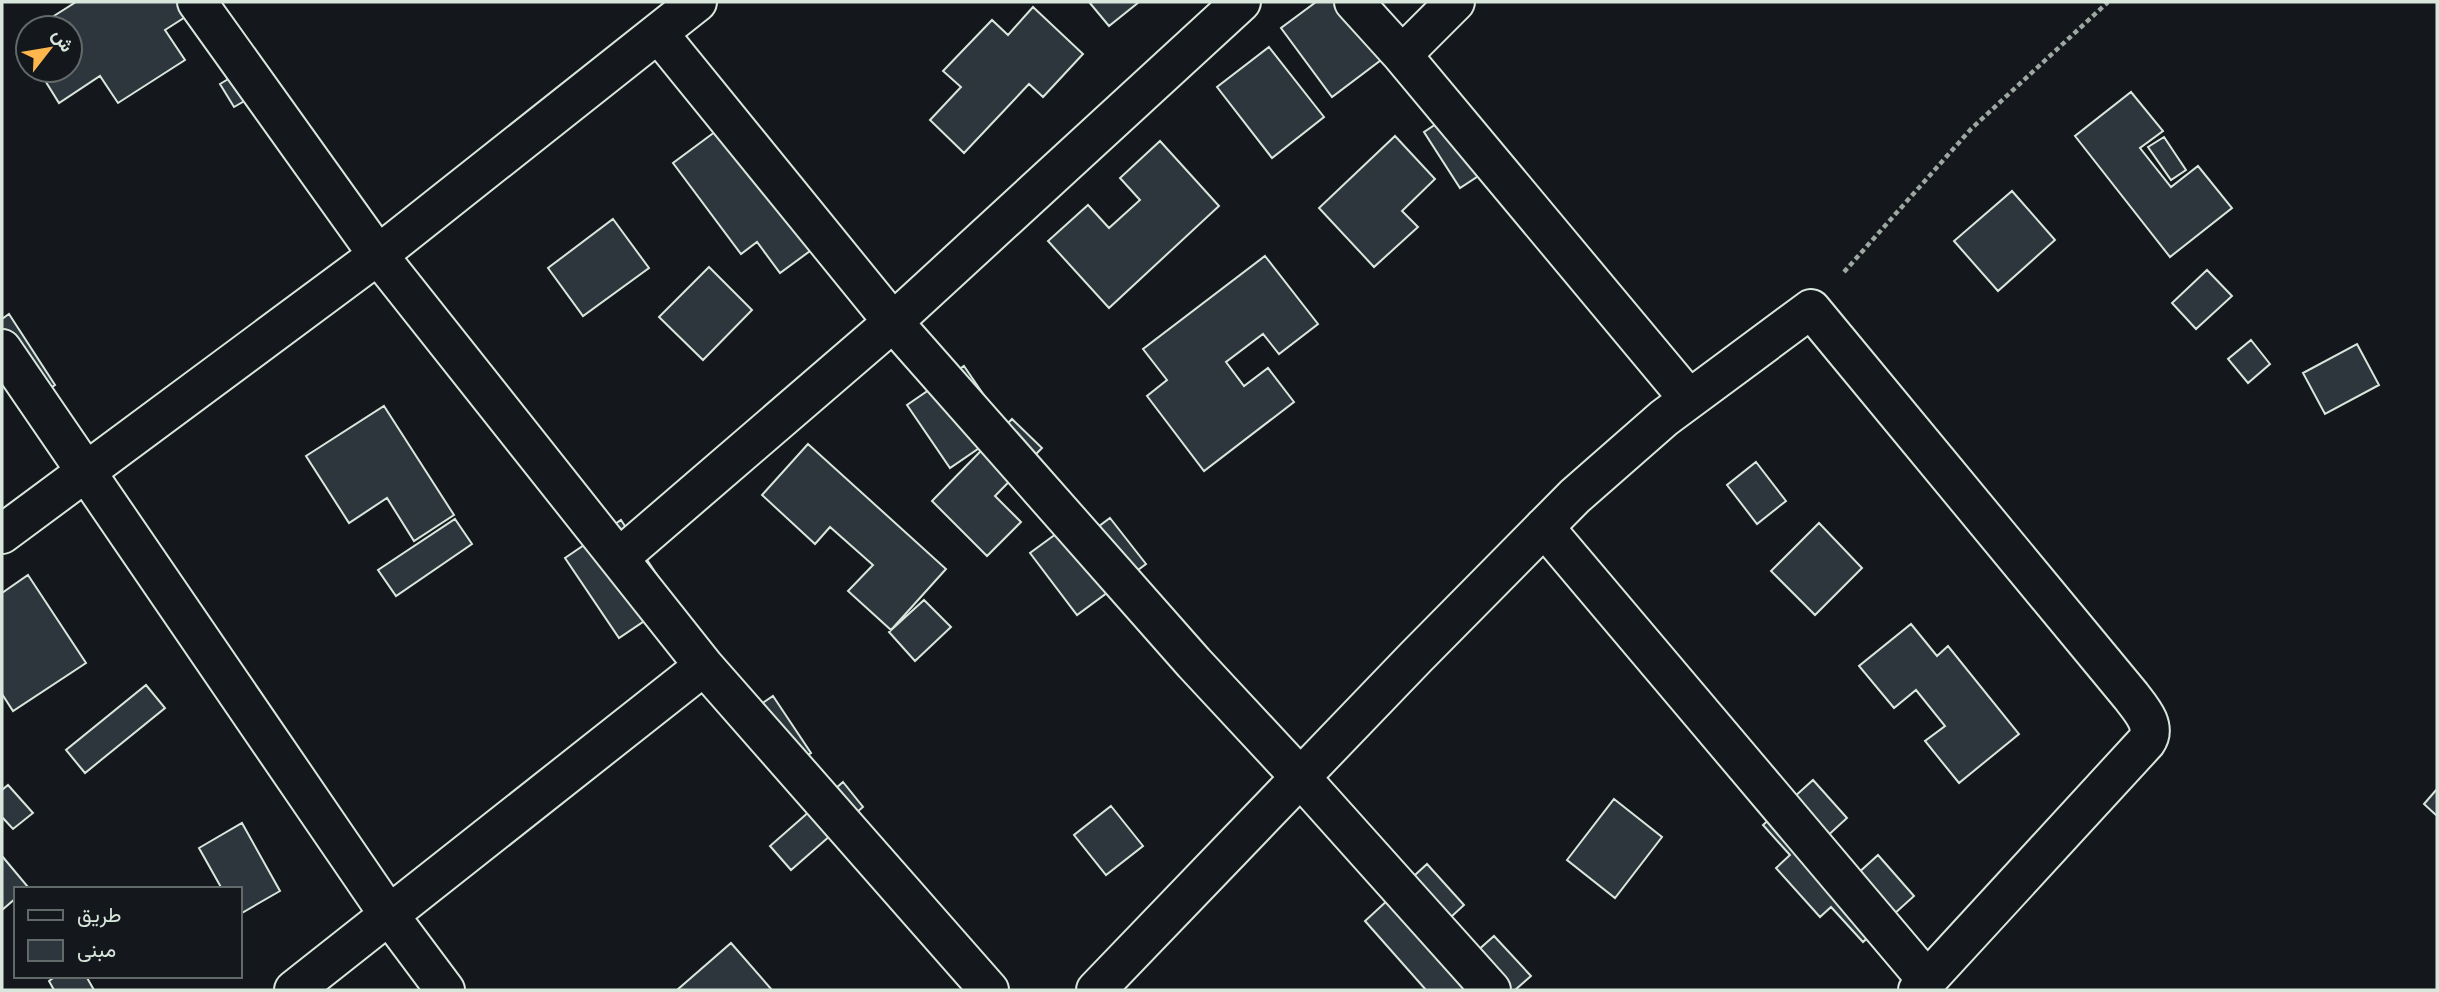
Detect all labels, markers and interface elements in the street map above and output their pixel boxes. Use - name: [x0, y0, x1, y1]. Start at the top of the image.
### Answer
- north arrow: [14, 14, 84, 84]
- text: ش: [47, 25, 79, 56]
- legend: [14, 887, 242, 978]
- text: طريق: [77, 902, 122, 928]
- text: مبنى: [77, 937, 116, 962]

